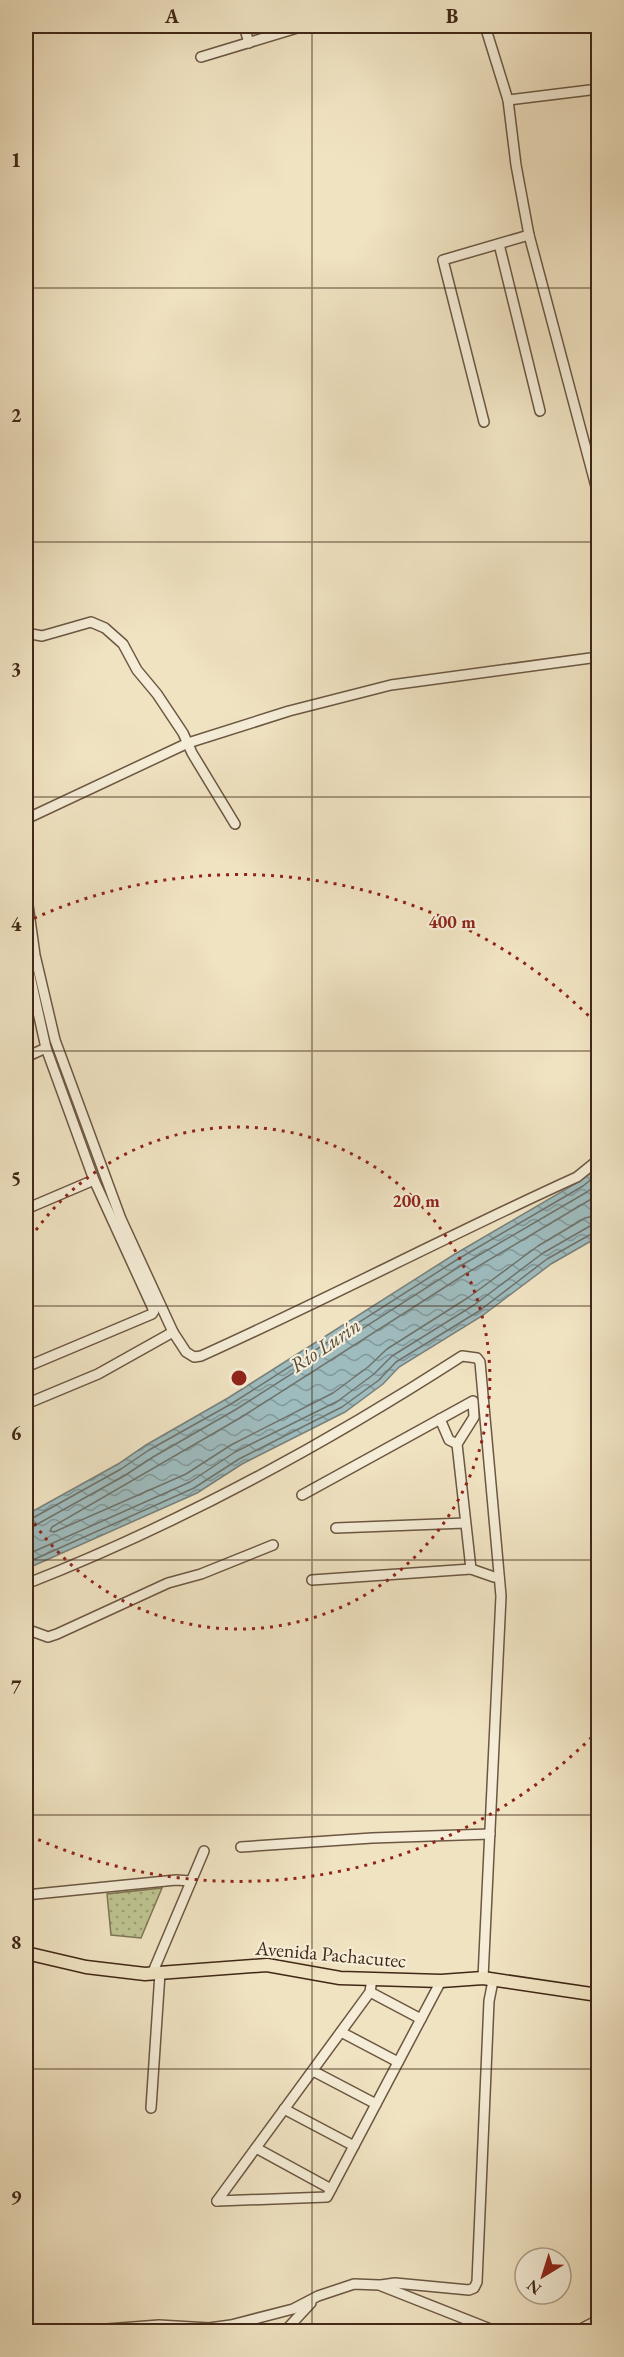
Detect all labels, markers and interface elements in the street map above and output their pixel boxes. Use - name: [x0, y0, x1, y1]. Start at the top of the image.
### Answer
- text: A: [164, 3, 180, 29]
- text: B: [446, 3, 458, 29]
- text: 1: [11, 147, 21, 173]
- text: 2: [11, 402, 22, 428]
- text: 3: [11, 656, 21, 682]
- text: 400 m: [428, 910, 476, 933]
- text: 4: [11, 911, 22, 937]
- text: 5: [11, 1165, 21, 1191]
- text: 200 m: [392, 1189, 440, 1212]
- water label: Río Lurín: [284, 1311, 366, 1379]
- centre of rings: [229, 1368, 249, 1388]
- text: 6: [11, 1420, 22, 1446]
- text: 7: [11, 1674, 22, 1700]
- text: 8: [11, 1929, 21, 1955]
- street label: Avenida Pachacutec: [254, 1934, 407, 1974]
- text: 9: [11, 2184, 22, 2210]
- north arrow: [513, 2246, 573, 2306]
- text: N: [522, 2275, 546, 2300]

